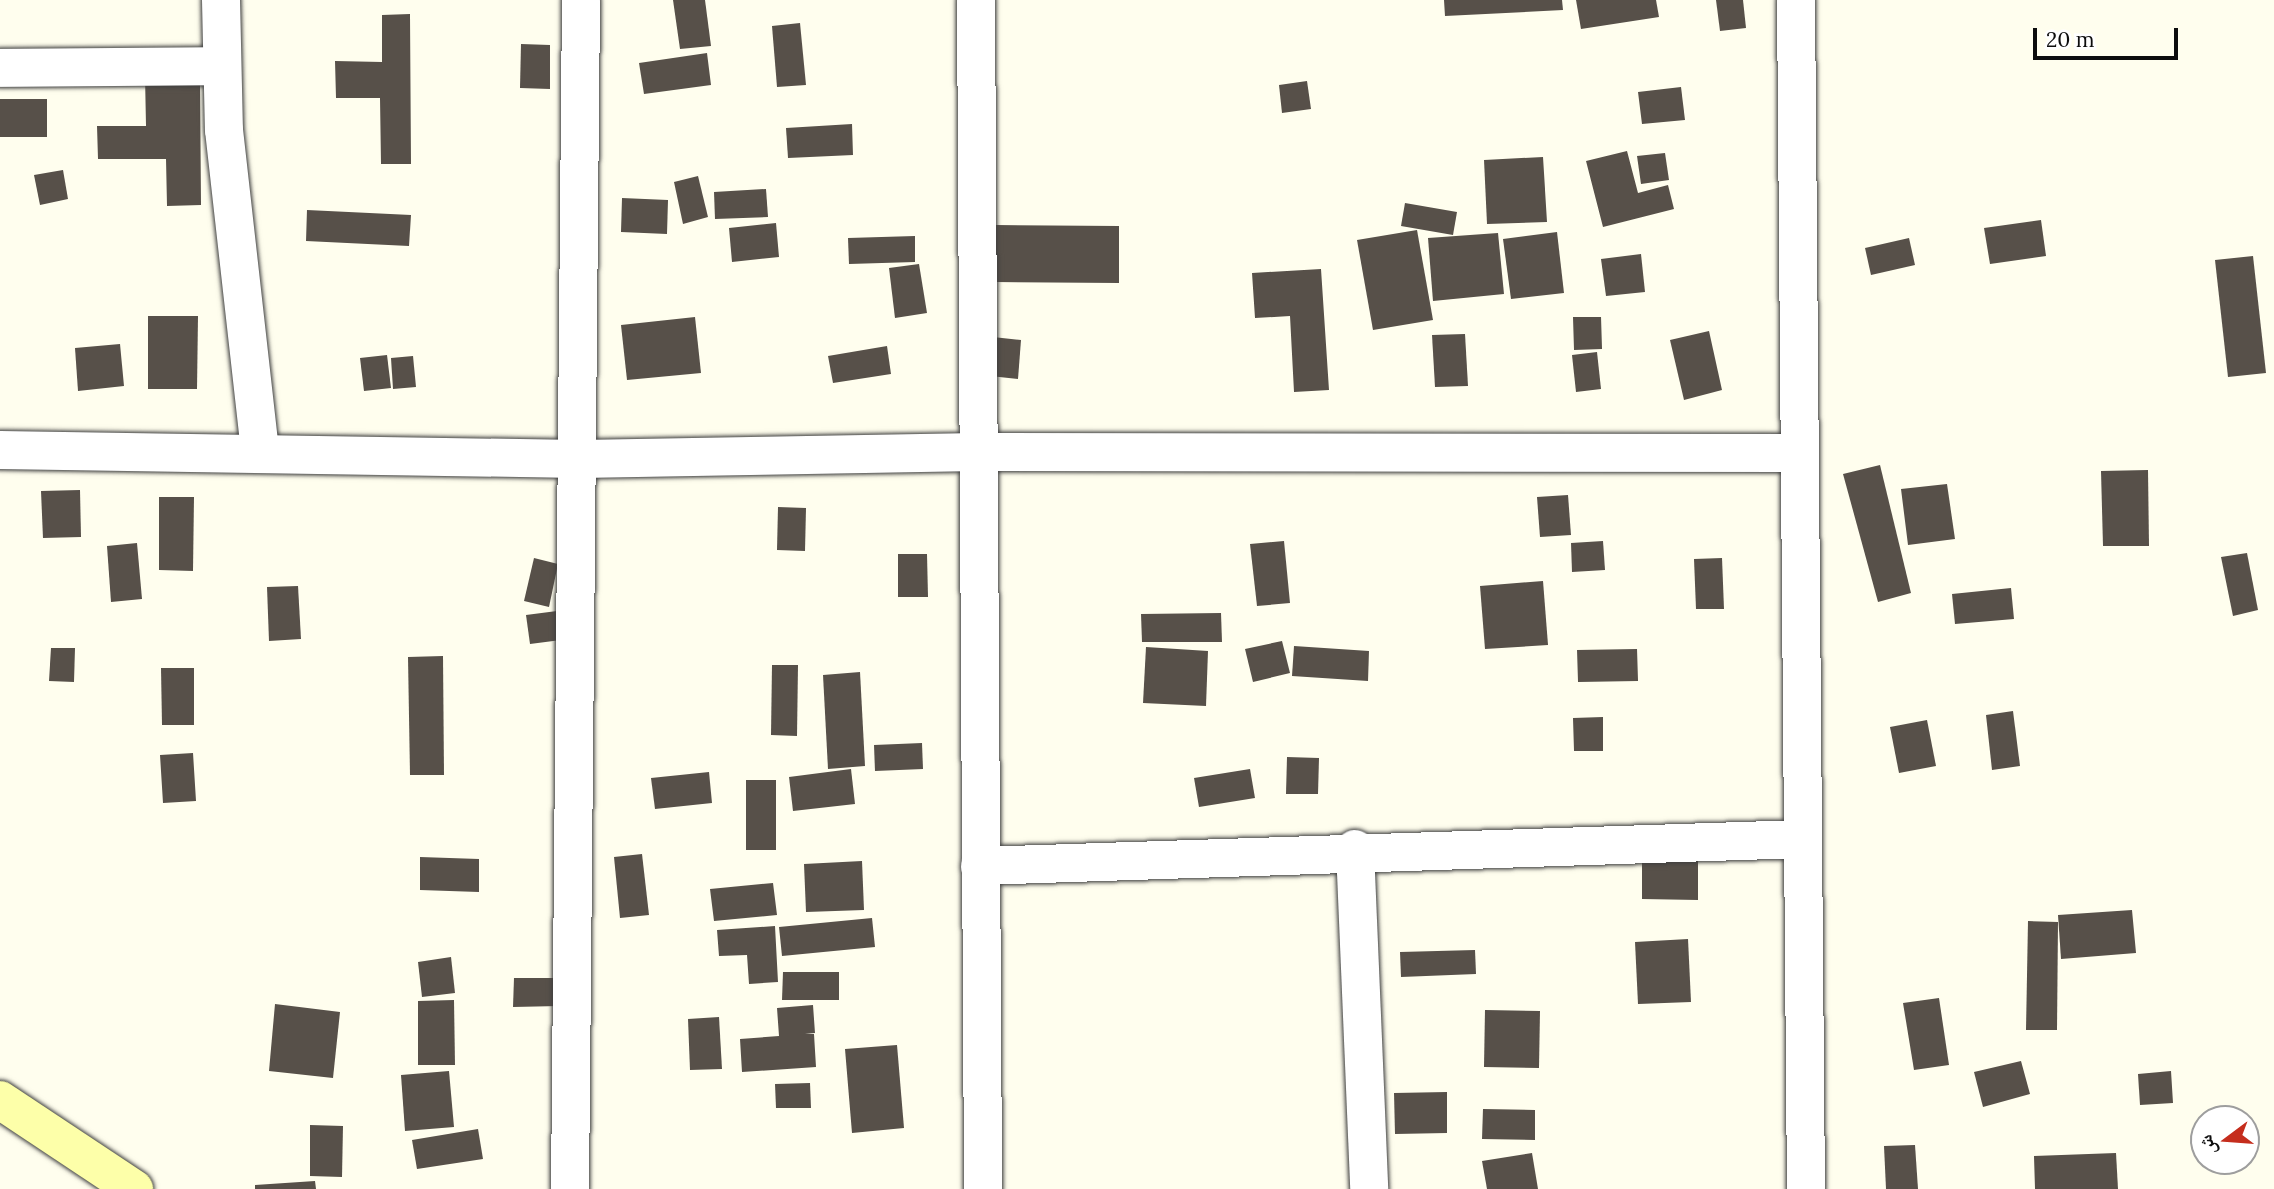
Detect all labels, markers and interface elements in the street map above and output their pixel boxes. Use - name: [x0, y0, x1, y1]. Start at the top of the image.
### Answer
- scale bar: [2036, 14, 2181, 58]
- text: 20 m: [2046, 26, 2095, 53]
- north arrow: [2190, 1105, 2260, 1175]
- text: ش: [2192, 1132, 2221, 1158]

